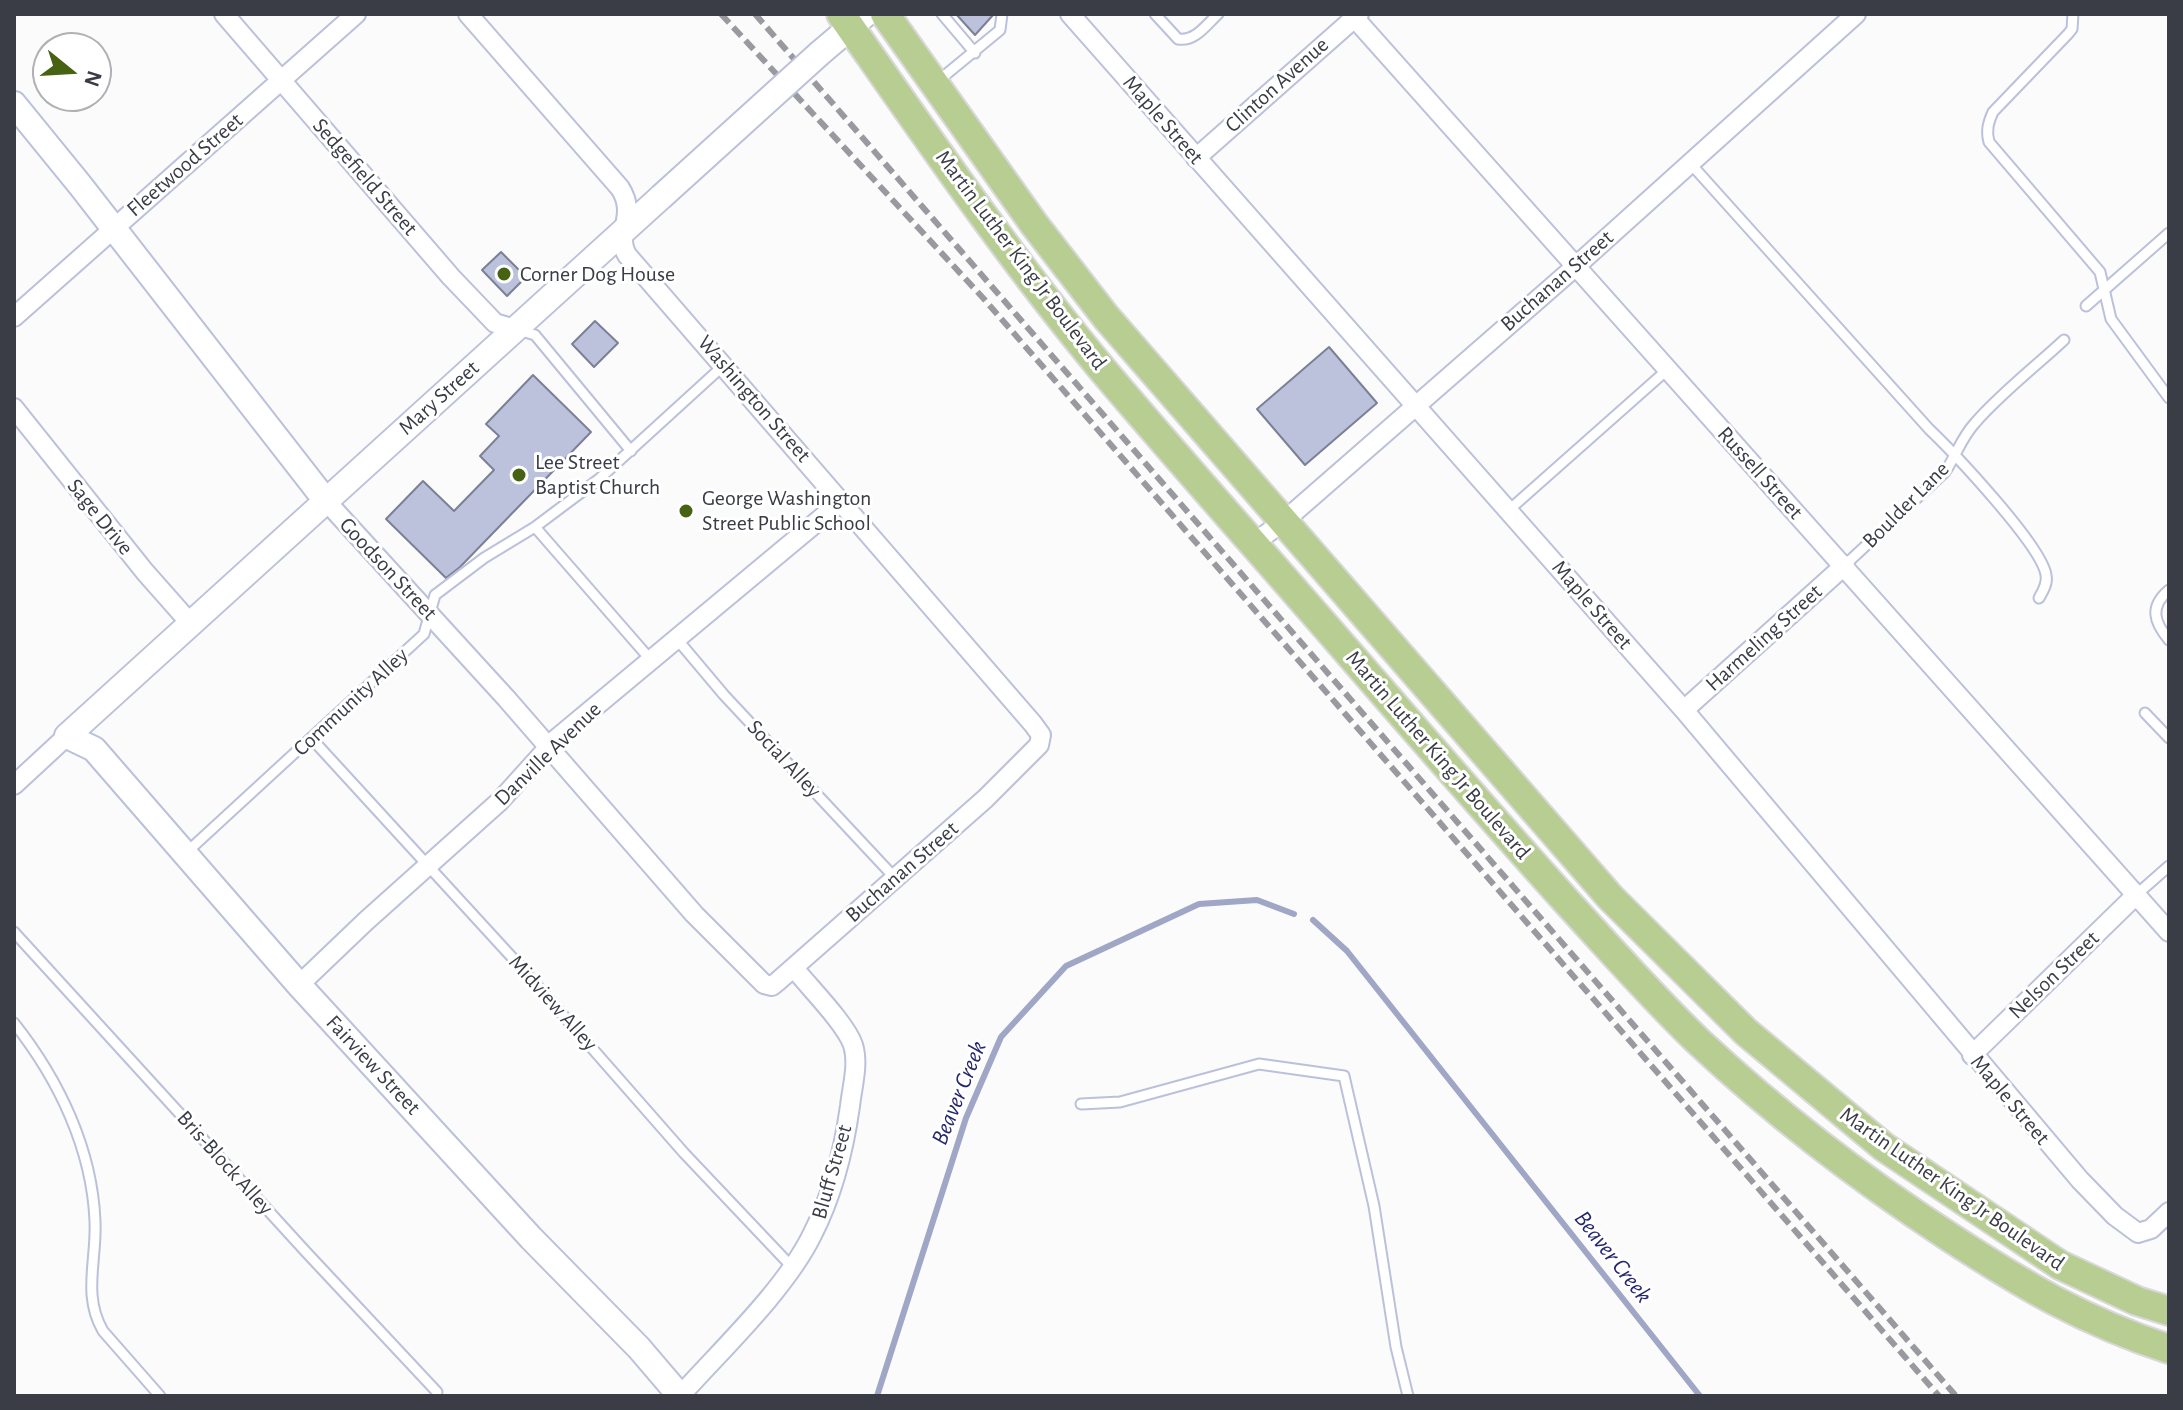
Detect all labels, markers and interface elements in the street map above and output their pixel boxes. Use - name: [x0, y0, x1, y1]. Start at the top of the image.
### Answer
- north arrow: [32, 32, 112, 112]
- street label: Clinton Avenue: [1220, 32, 1334, 138]
- text: N: [80, 68, 106, 89]
- street label: Maple Street: [1117, 70, 1209, 170]
- street label: Fleetwood Street: [122, 107, 248, 223]
- street label: Sedgefield Street: [307, 113, 423, 241]
- street label: Martin Luther King Jr Boulevard: [930, 145, 1112, 375]
- street label: Buchanan Street: [1495, 225, 1619, 337]
- place label: Corner Dog House: [520, 261, 675, 287]
- marker: Corner Dog House: [495, 265, 513, 283]
- street label: Washington Street: [692, 330, 816, 468]
- street label: Mary Street: [393, 355, 485, 441]
- street label: Russell Street: [1711, 421, 1809, 525]
- place label: Lee Street Baptist Church: [535, 449, 660, 500]
- street label: Boulder Lane: [1857, 456, 1955, 554]
- marker: Lee Street Baptist Church: [510, 466, 528, 484]
- street label: Sage Drive: [61, 474, 139, 560]
- place label: George Washington Street Public School: [702, 485, 871, 536]
- marker: George Washington Street Public School: [677, 502, 695, 520]
- street label: Goodson Street: [334, 512, 442, 626]
- street label: Maple Street: [1546, 555, 1638, 655]
- street label: Harmeling Street: [1700, 579, 1828, 697]
- street label: Community Alley: [288, 642, 414, 762]
- street label: Martin Luther King Jr Boulevard: [1340, 645, 1536, 865]
- street label: Danville Avenue: [489, 696, 607, 812]
- street label: Social Alley: [741, 715, 827, 803]
- street label: Buchanan Street: [840, 816, 964, 928]
- street label: Nelson Street: [2003, 925, 2105, 1025]
- street label: Midview Alley: [503, 949, 603, 1057]
- street label: Fairview Street: [320, 1010, 426, 1120]
- water label: Beaver Creek: [925, 1037, 993, 1149]
- street label: Maple Street: [1965, 1050, 2055, 1150]
- street label: Martin Luther King Jr Boulevard: [1835, 1101, 2069, 1277]
- street label: Bris-Block Alley: [171, 1105, 279, 1221]
- street label: Bluff Street: [806, 1122, 858, 1222]
- water label: Beaver Creek: [1568, 1205, 1658, 1309]

